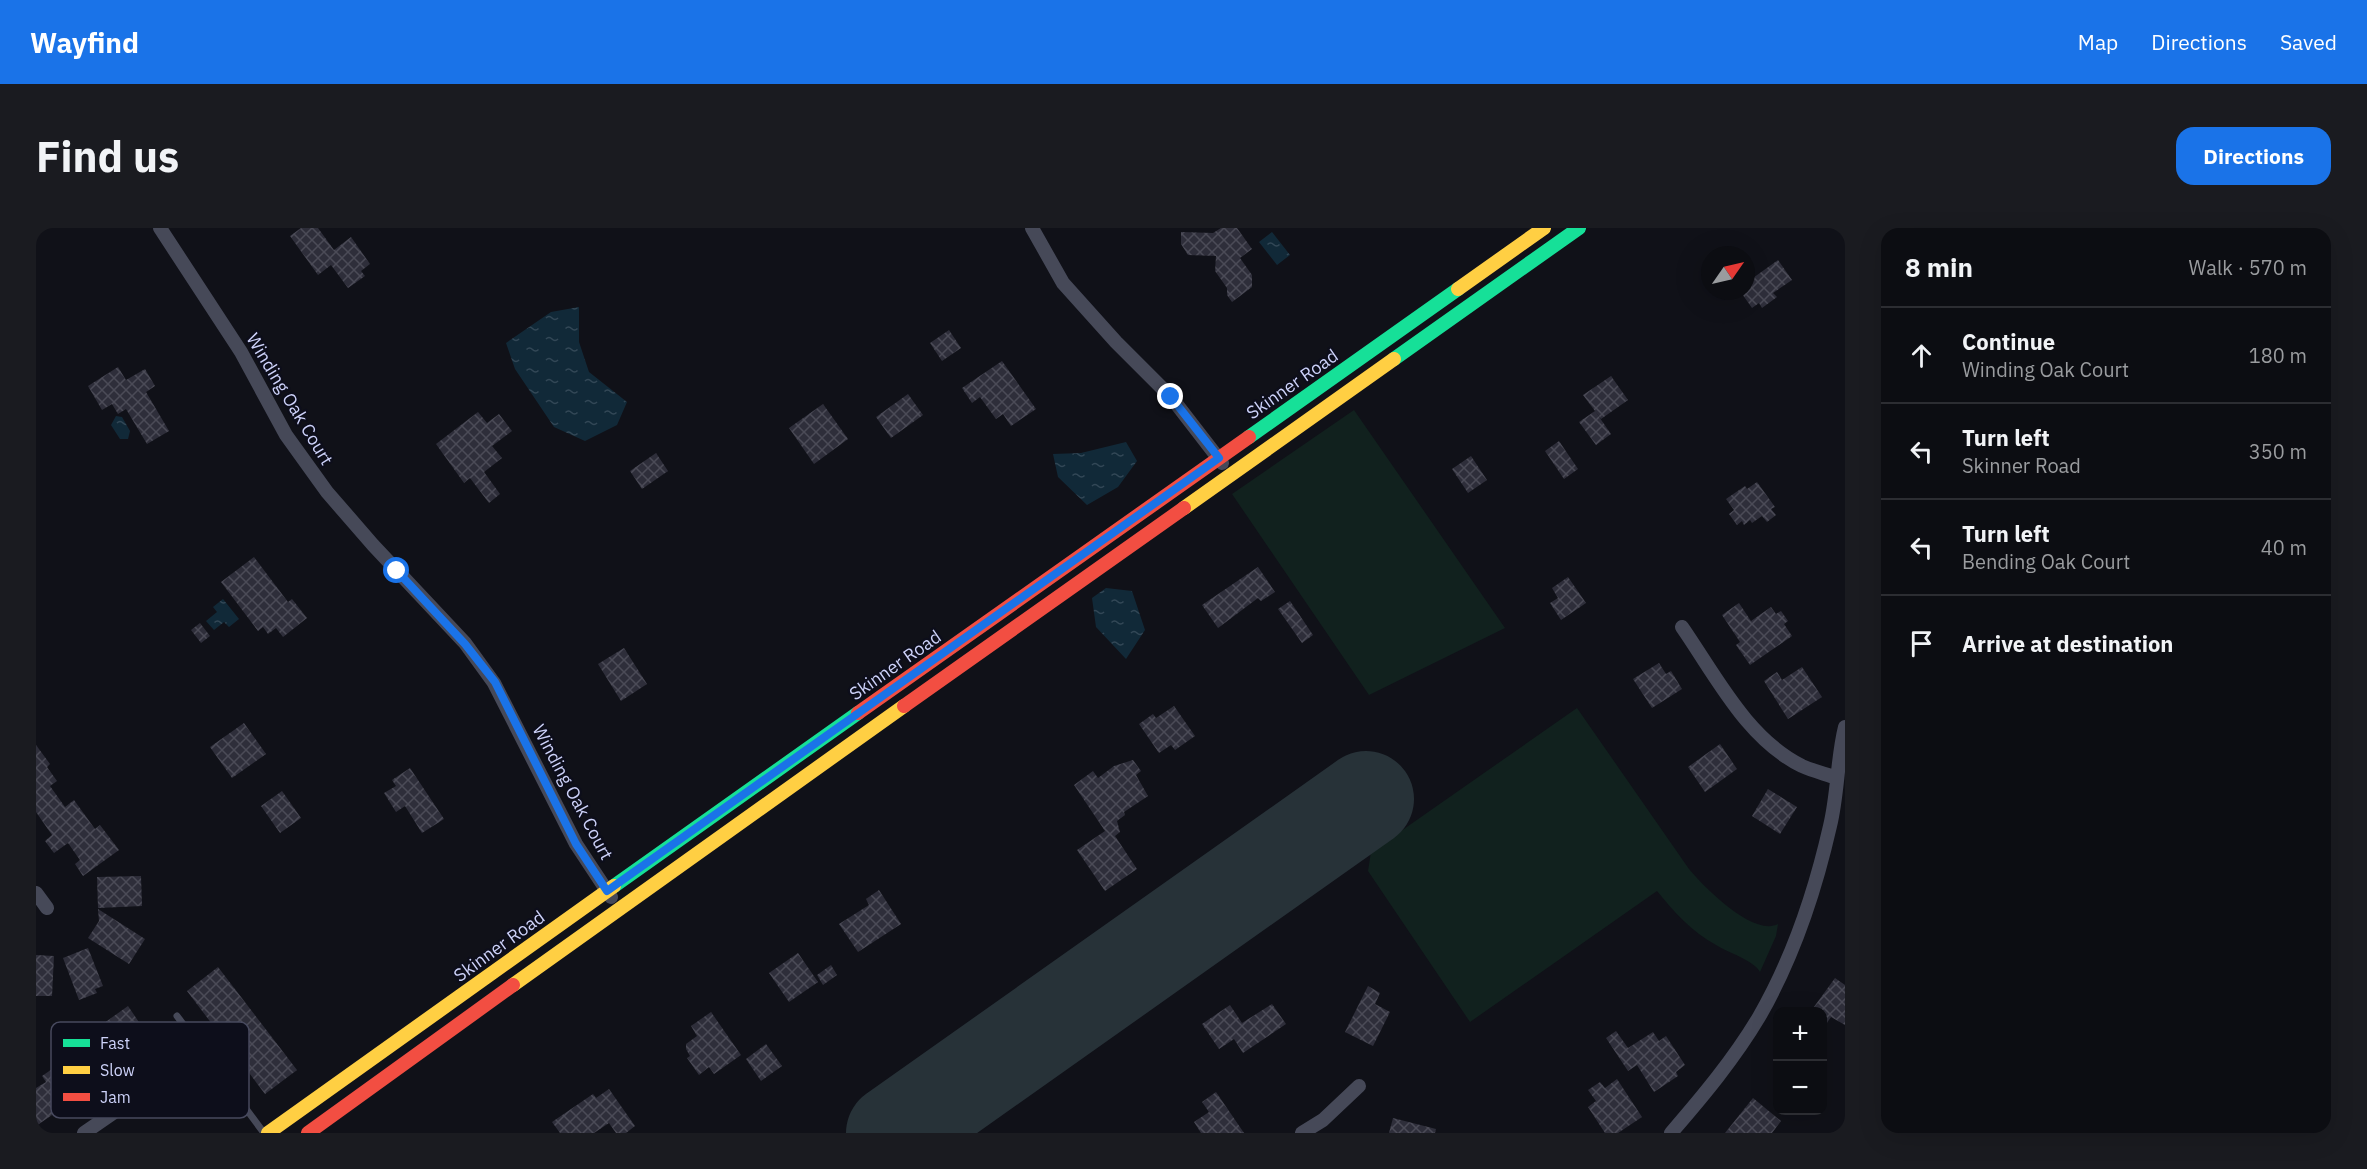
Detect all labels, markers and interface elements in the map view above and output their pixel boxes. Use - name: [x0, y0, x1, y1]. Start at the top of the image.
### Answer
- text: Wayfind: [30, 24, 139, 61]
- text: Map: [2078, 28, 2118, 56]
- text: Directions: [2151, 28, 2247, 56]
- text: Saved: [2280, 28, 2337, 56]
- button: Directions: [2176, 127, 2331, 185]
- text: Find us: [36, 129, 179, 184]
- north arrow: [1701, 246, 1755, 300]
- text: 8 min: [1905, 250, 1973, 284]
- text: Walk · 570 m: [2189, 254, 2307, 281]
- text: Continue: [1962, 327, 2055, 356]
- street label: Winding Oak Court: [241, 329, 339, 469]
- icon: ahead: [1905, 339, 1938, 372]
- text: 180 m: [2249, 342, 2307, 369]
- street label: Skinner Road: [1242, 344, 1342, 424]
- text: Winding Oak Court: [1962, 356, 2129, 383]
- route end: [1157, 383, 1183, 409]
- text: Turn left: [1962, 423, 2050, 452]
- icon: left: [1905, 435, 1938, 468]
- text: 350 m: [2249, 438, 2307, 465]
- text: Skinner Road: [1962, 452, 2081, 479]
- text: Turn left: [1962, 519, 2050, 548]
- icon: left: [1905, 531, 1938, 564]
- text: 40 m: [2261, 534, 2307, 561]
- text: Bending Oak Court: [1962, 548, 2130, 575]
- route start: [383, 557, 409, 583]
- street label: Skinner Road: [845, 625, 945, 705]
- icon: arrive: [1905, 627, 1938, 660]
- text: Arrive at destination: [1962, 629, 2173, 658]
- street label: Winding Oak Court: [528, 720, 618, 864]
- street label: Skinner Road: [449, 905, 549, 987]
- map controls: [1773, 1007, 1827, 1115]
- button: +: [1773, 1007, 1827, 1061]
- legend: [51, 1022, 249, 1118]
- text: Fast: [100, 1033, 130, 1053]
- text: Slow: [100, 1060, 135, 1080]
- button: −: [1773, 1061, 1827, 1115]
- text: Jam: [100, 1087, 131, 1107]

